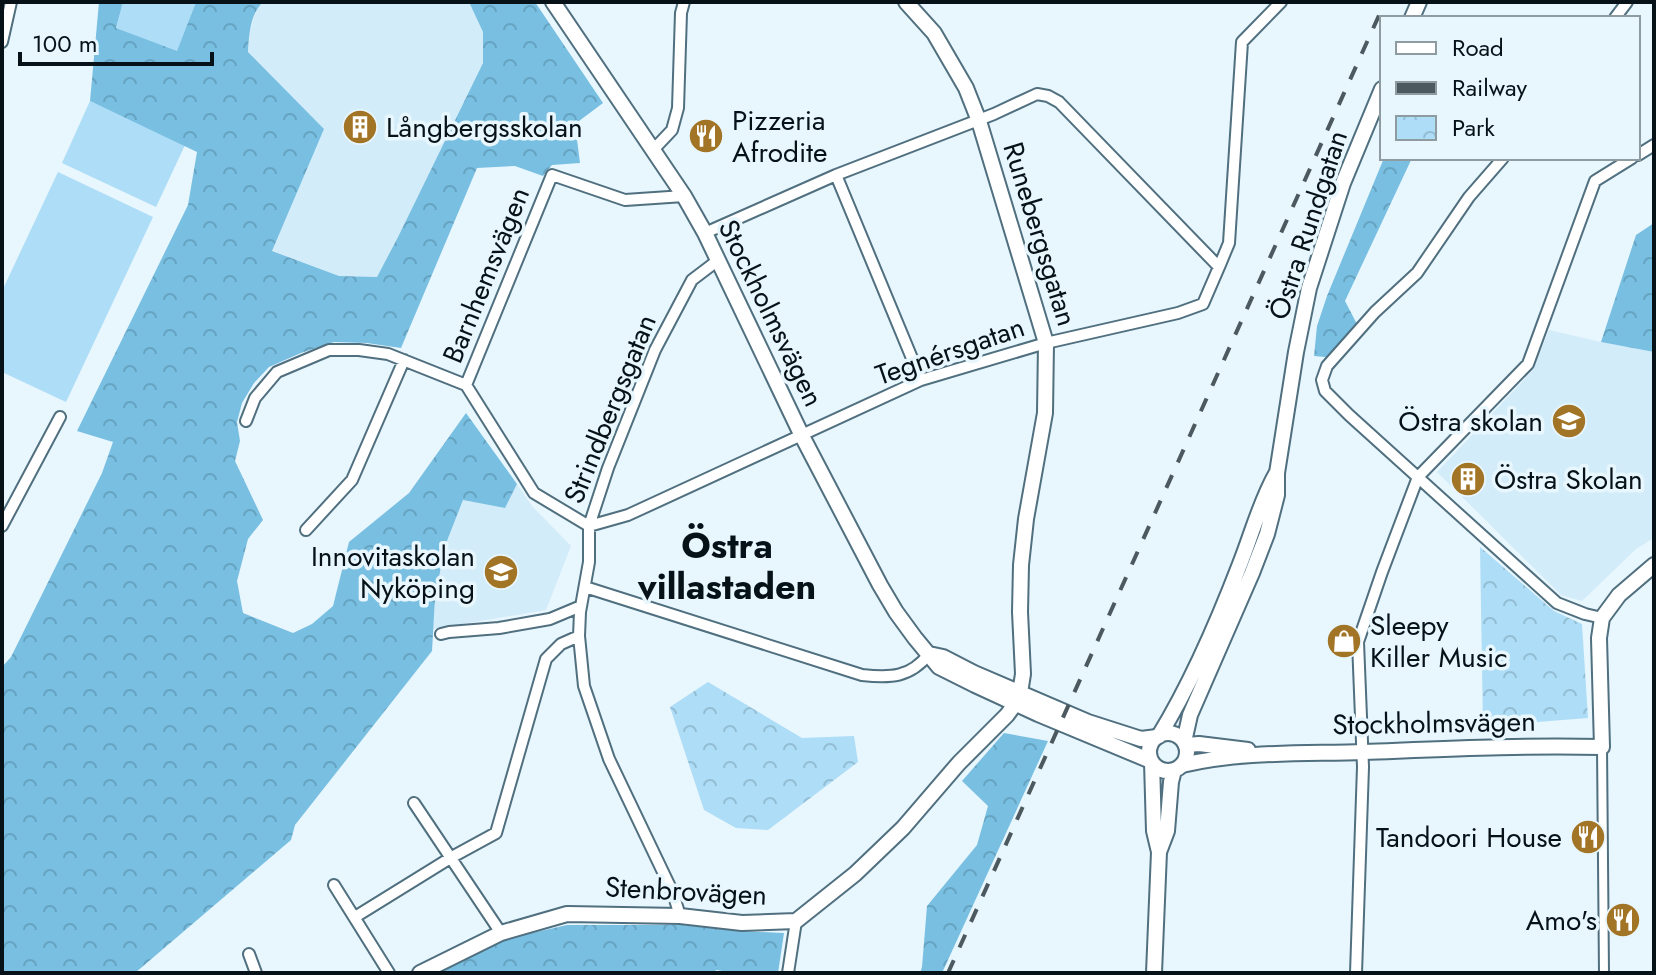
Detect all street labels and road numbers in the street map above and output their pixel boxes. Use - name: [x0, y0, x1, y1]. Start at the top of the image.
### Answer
- street label: Östra Rundgatan: [1258, 125, 1358, 325]
- street label: Runebergsgatan: [993, 137, 1087, 331]
- street label: Barnhemsvägen: [432, 181, 540, 369]
- street label: Stockholmsvägen: [708, 213, 834, 413]
- street label: Tegnérsgatan: [870, 306, 1030, 396]
- street label: Strindbergsgatan: [553, 308, 667, 510]
- street label: Stockholmsvägen: [1332, 701, 1536, 745]
- street label: Stenbrovägen: [604, 866, 768, 916]

